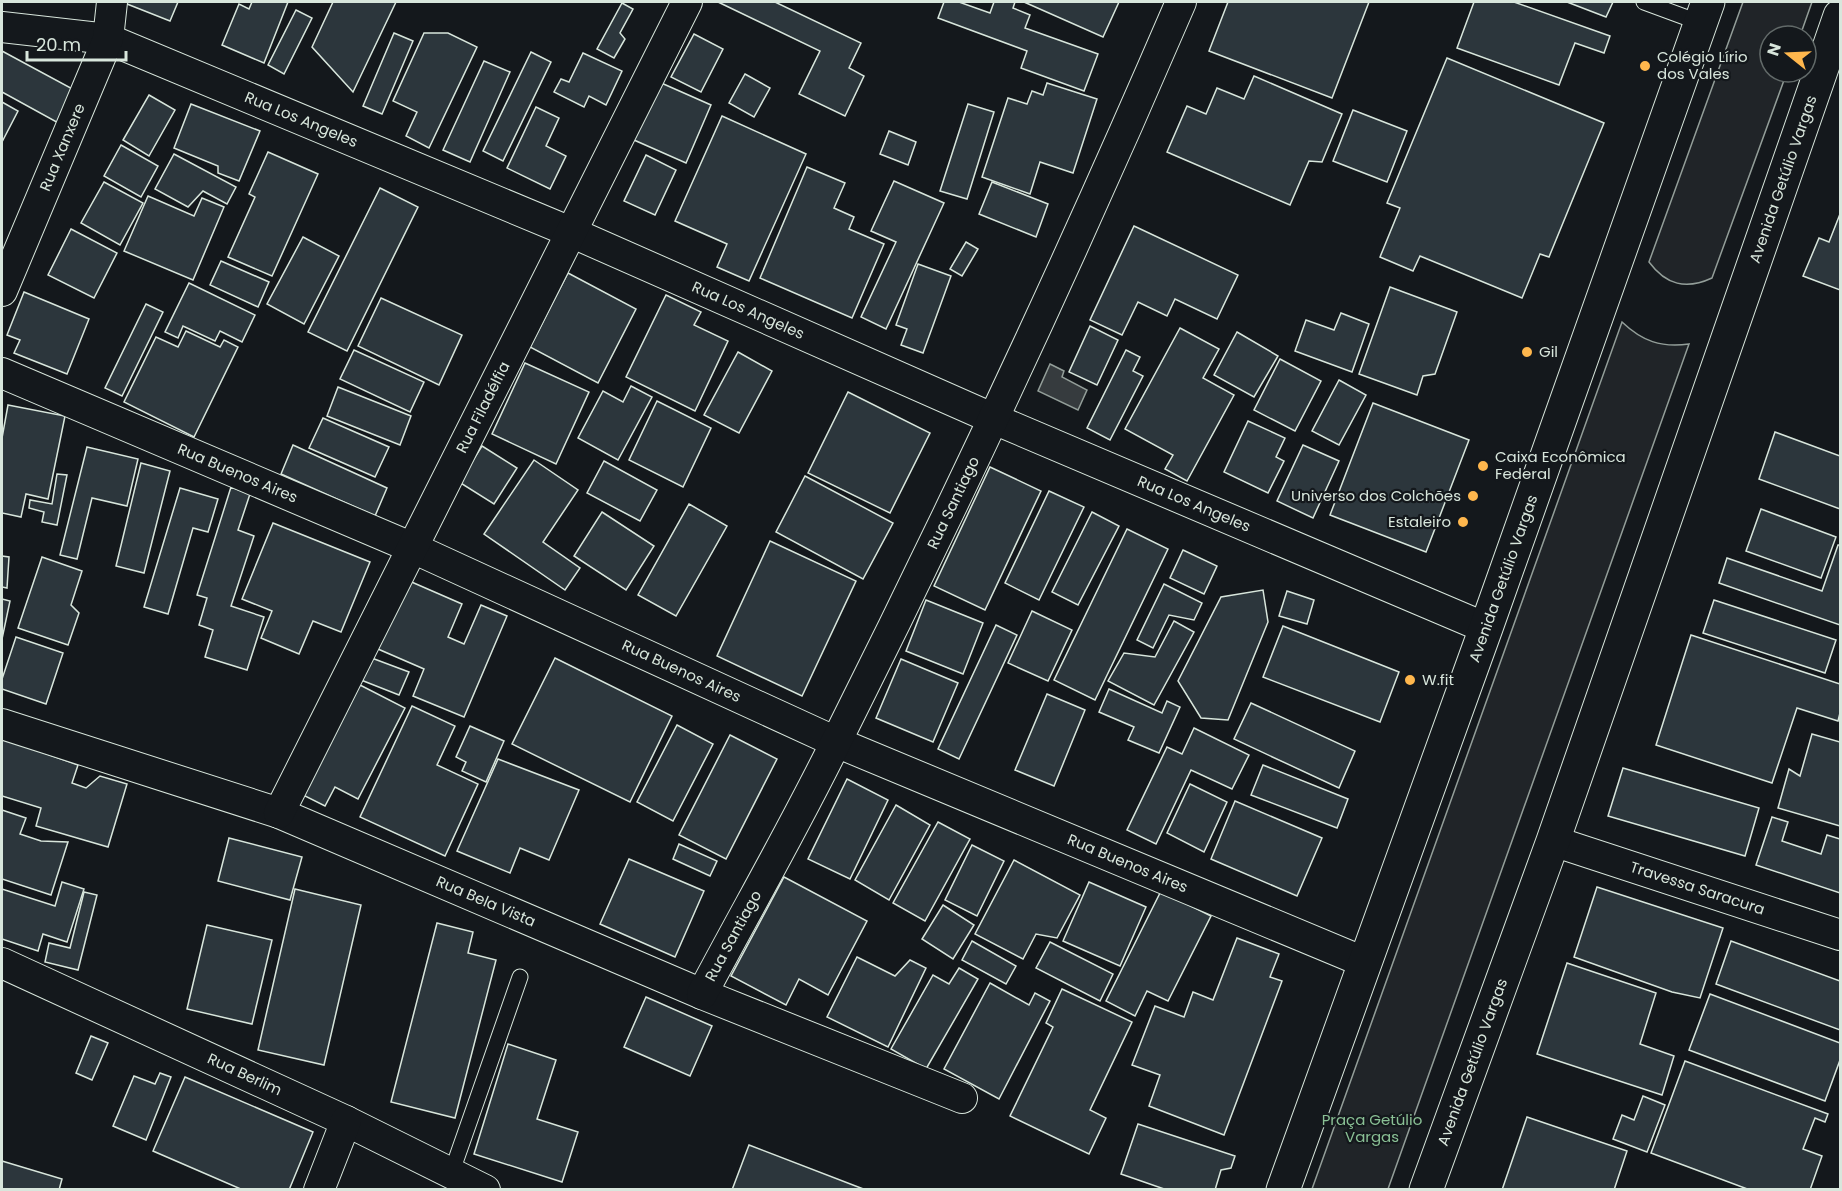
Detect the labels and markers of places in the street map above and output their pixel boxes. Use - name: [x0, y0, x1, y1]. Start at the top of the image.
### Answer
- place label: Colégio Lírio dos Vales: [1657, 46, 1748, 84]
- marker: Colégio Lírio dos Vales: [1638, 59, 1652, 73]
- place label: Gil: [1539, 341, 1558, 362]
- marker: Gil: [1520, 345, 1534, 359]
- place label: Caixa Econômica Federal: [1495, 446, 1626, 484]
- marker: Caixa Econômica Federal: [1476, 459, 1490, 473]
- place label: Universo dos Colchões: [1291, 485, 1461, 506]
- marker: Universo dos Colchões: [1466, 489, 1480, 503]
- place label: Estaleiro: [1388, 511, 1451, 532]
- marker: Estaleiro: [1456, 515, 1470, 529]
- place label: W.fit: [1422, 669, 1454, 690]
- marker: W.fit: [1403, 673, 1417, 687]

